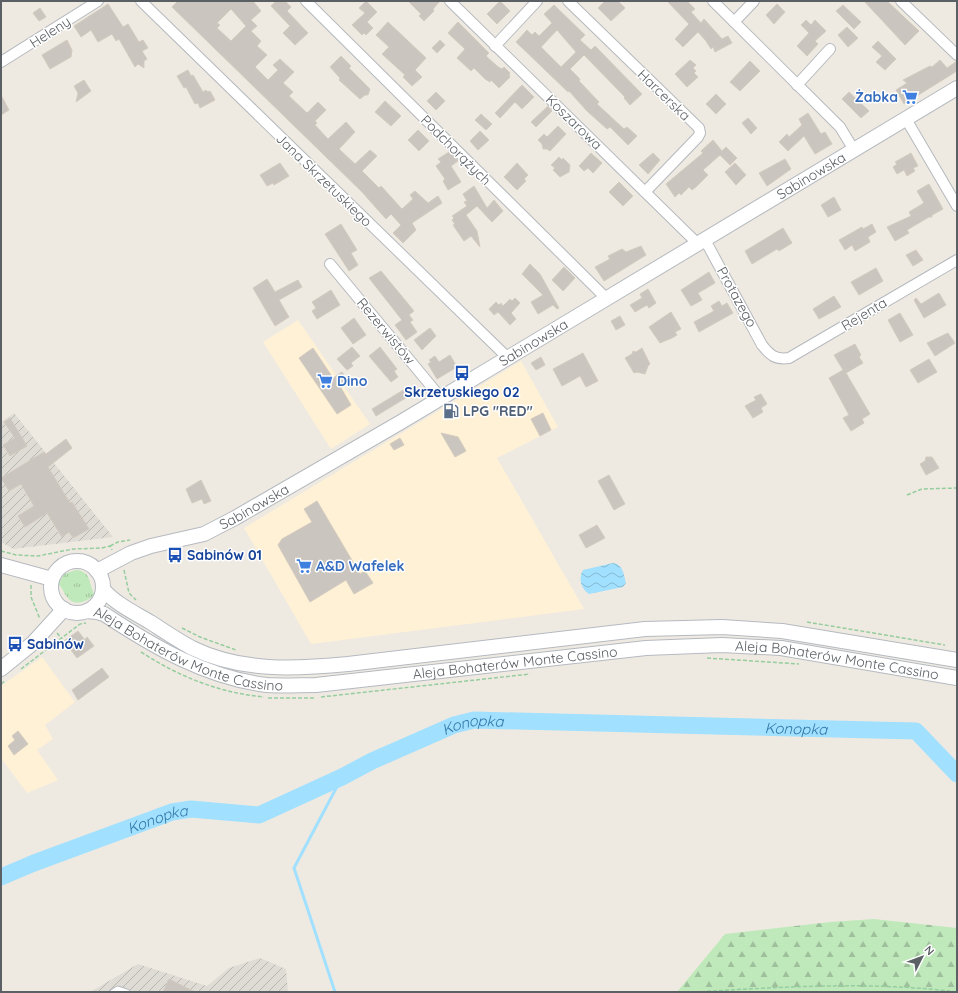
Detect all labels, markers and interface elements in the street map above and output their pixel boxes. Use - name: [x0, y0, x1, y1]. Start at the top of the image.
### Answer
- street label: Heleny: [26, 12, 74, 52]
- street label: Harcerska: [634, 65, 694, 125]
- place label: Żabka: [855, 88, 898, 106]
- supermarket icon: Żabka: [901, 88, 919, 106]
- street label: Koszarowa: [542, 91, 606, 153]
- street label: Podchorążych: [417, 111, 495, 189]
- street label: Jana Skrzetuskiego: [272, 130, 376, 230]
- street label: Sabinowska: [773, 148, 849, 203]
- street label: Protazego: [713, 264, 761, 330]
- street label: Rejenta: [838, 293, 890, 335]
- street label: Rezerwistów: [353, 294, 419, 368]
- street label: Sabinowska: [496, 315, 571, 370]
- bus stop icon: Skrzetuskiego 02: [453, 364, 471, 382]
- supermarket icon: Dino: [316, 372, 334, 390]
- place label: Dino: [337, 372, 368, 390]
- place label: Skrzetuskiego 02: [404, 383, 520, 401]
- fuel station icon: LPG "RED": [442, 402, 460, 420]
- place label: LPG "RED": [463, 402, 533, 420]
- street label: Sabinowska: [216, 480, 292, 534]
- bus stop icon: Sabinów 01: [166, 546, 184, 564]
- place label: Sabinów 01: [187, 546, 262, 564]
- supermarket icon: A&D Wafelek: [295, 557, 313, 575]
- place label: A&D Wafelek: [316, 557, 405, 575]
- street label: Aleja Bohaterów Monte Cassino: [92, 603, 283, 694]
- bus stop icon: Sabinów: [6, 635, 24, 653]
- place label: Sabinów: [27, 635, 84, 653]
- street label: Aleja Bohaterów Monte Cassino: [735, 637, 940, 684]
- street label: Aleja Bohaterów Monte Cassino: [412, 642, 618, 683]
- water label: Konopka: [439, 710, 505, 739]
- water label: Konopka: [764, 718, 828, 738]
- water label: Konopka: [124, 800, 190, 837]
- north arrow: [902, 937, 942, 977]
- text: N: [922, 943, 937, 958]

